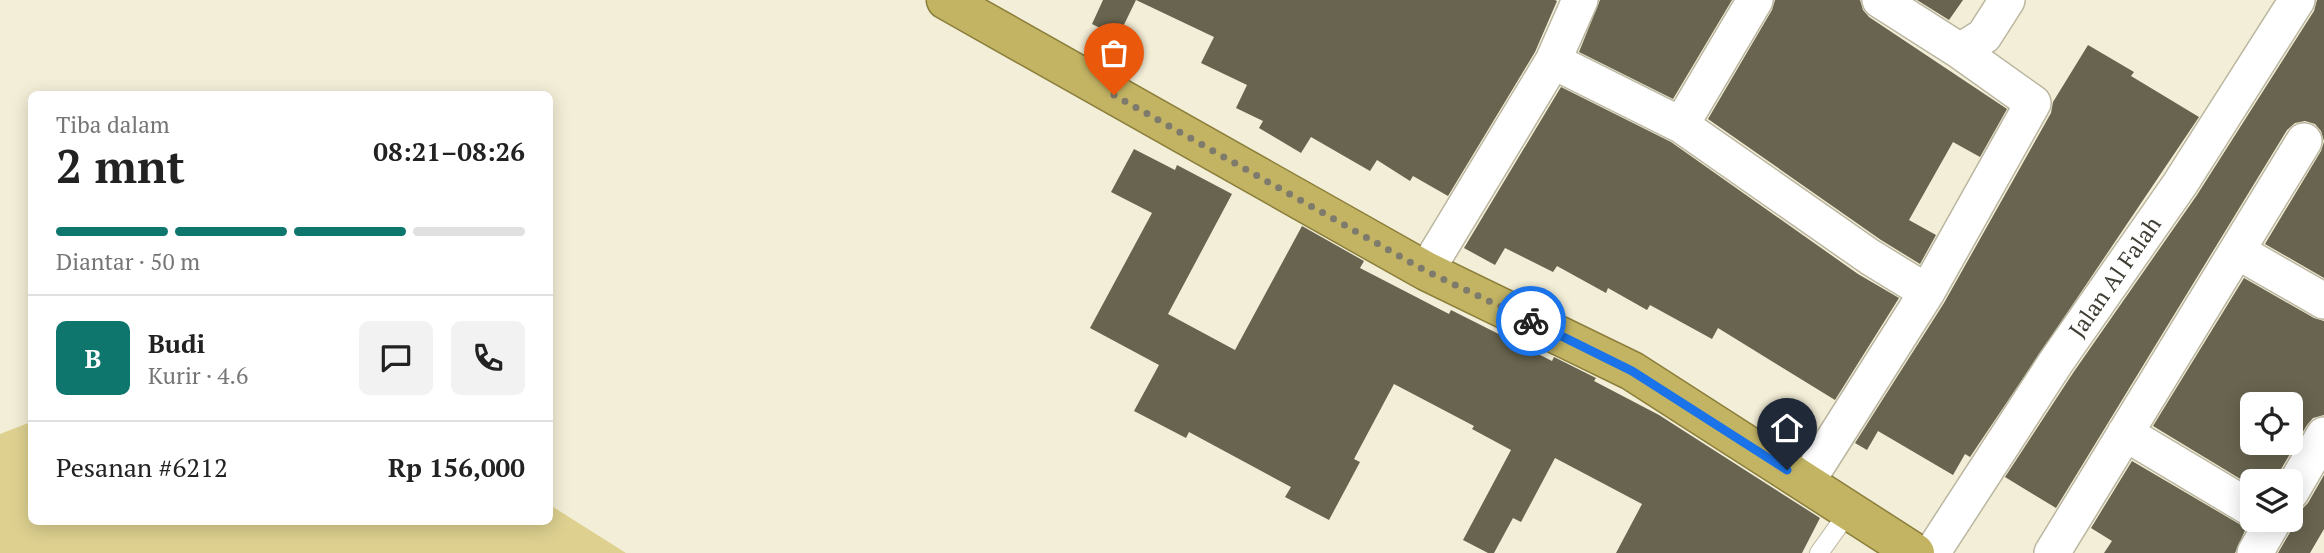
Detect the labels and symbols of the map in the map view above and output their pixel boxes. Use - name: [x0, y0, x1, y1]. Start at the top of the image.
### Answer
- pin: [1084, 23, 1144, 95]
- street label: Jalan Al Falah: [2061, 210, 2168, 343]
- courier: [1496, 286, 1566, 356]
- pin: [1757, 398, 1817, 470]

